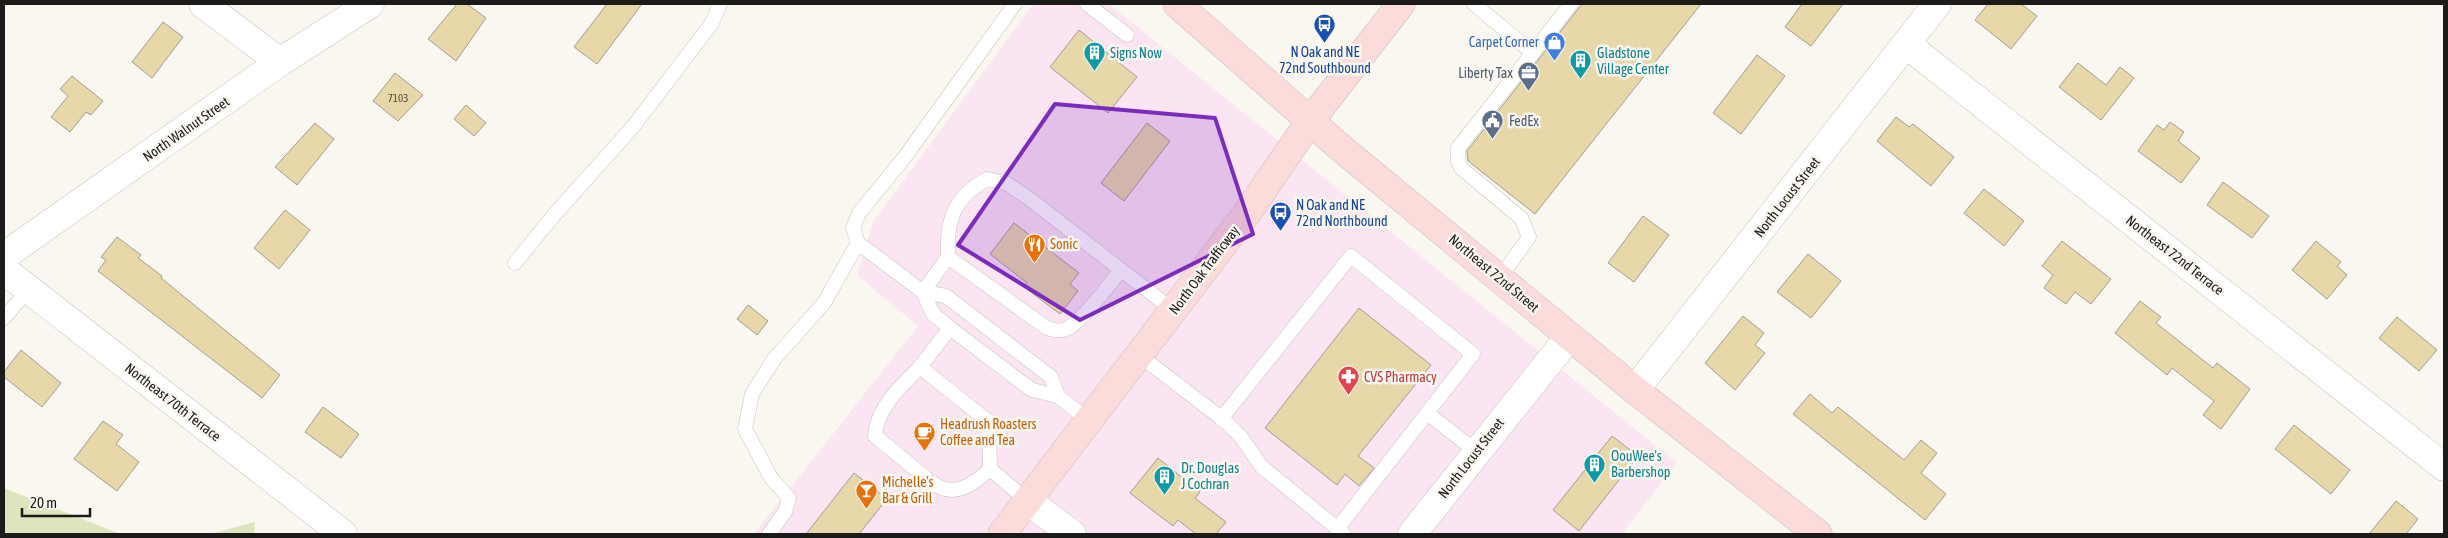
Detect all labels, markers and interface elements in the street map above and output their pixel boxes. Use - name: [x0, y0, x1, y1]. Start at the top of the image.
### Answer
- bus stop icon: N Oak and NE 72nd Southbound: [1313, 12, 1337, 43]
- shop icon: Carpet Corner: [1543, 30, 1567, 61]
- place label: Carpet Corner: [1469, 34, 1540, 50]
- building icon: Signs Now: [1082, 41, 1106, 72]
- place label: N Oak and NE 72nd Southbound: [1279, 44, 1371, 76]
- place label: Signs Now: [1110, 45, 1162, 61]
- place label: Gladstone Village Center: [1597, 45, 1670, 77]
- building icon: Gladstone Village Center: [1569, 49, 1593, 80]
- office icon: Liberty Tax: [1517, 61, 1541, 92]
- place label: Liberty Tax: [1458, 65, 1513, 81]
- house number: 7103: [388, 92, 408, 104]
- street label: North Walnut Street: [140, 93, 232, 165]
- public building icon: FedEx: [1481, 109, 1505, 140]
- place label: FedEx: [1509, 113, 1539, 129]
- street label: North Locust Street: [1751, 154, 1823, 240]
- place label: N Oak and NE 72nd Northbound: [1296, 197, 1388, 229]
- bus stop icon: N Oak and NE 72nd Northbound: [1268, 201, 1292, 232]
- street label: Northeast 72nd Terrace: [2123, 212, 2227, 298]
- street label: North Oak Trafficway: [1166, 222, 1243, 317]
- street label: Northeast 72nd Street: [1446, 231, 1542, 315]
- restaurant icon: Sonic: [1022, 232, 1046, 263]
- place label: Sonic: [1050, 236, 1078, 252]
- street label: Northeast 70th Terrace: [122, 360, 224, 444]
- pharmacy icon: CVS Pharmacy: [1336, 365, 1360, 396]
- place label: CVS Pharmacy: [1364, 369, 1437, 385]
- street label: North Locust Street: [1435, 415, 1507, 501]
- place label: Headrush Roasters Coffee and Tea: [940, 416, 1037, 448]
- cafe icon: Headrush Roasters Coffee and Tea: [912, 420, 936, 451]
- place label: OouWee's Barbershop: [1611, 448, 1671, 480]
- building icon: OouWee's Barbershop: [1583, 452, 1607, 483]
- place label: Dr. Douglas J Cochran: [1181, 460, 1239, 492]
- building icon: Dr. Douglas J Cochran: [1153, 464, 1177, 495]
- place label: Michelle's Bar & Grill: [882, 474, 933, 506]
- bar icon: Michelle's Bar & Grill: [854, 478, 878, 509]
- scale bar: [22, 486, 90, 518]
- text: 20 m: [30, 494, 57, 511]

